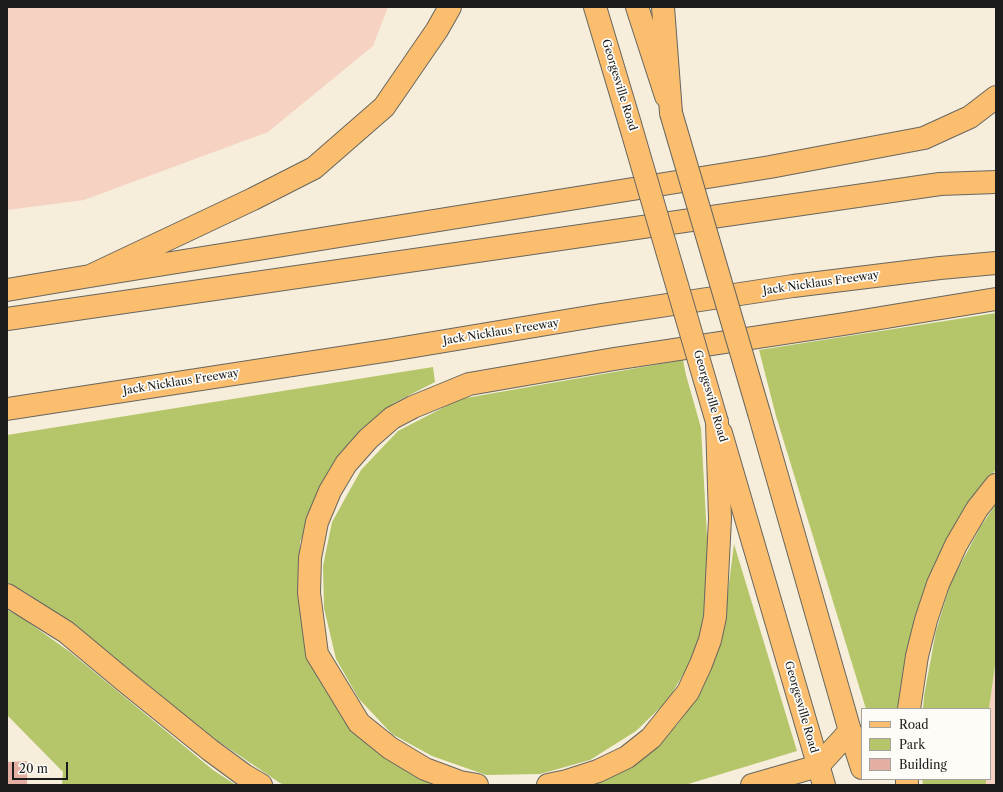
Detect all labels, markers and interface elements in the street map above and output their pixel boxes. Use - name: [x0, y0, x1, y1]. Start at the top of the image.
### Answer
- street label: Georgesville Road: [599, 38, 639, 132]
- street label: Jack Nicklaus Freeway: [762, 268, 880, 298]
- street label: Jack Nicklaus Freeway: [442, 316, 560, 348]
- street label: Georgesville Road: [691, 348, 729, 444]
- street label: Jack Nicklaus Freeway: [122, 366, 240, 398]
- street label: Georgesville Road: [782, 659, 820, 755]
- legend: [861, 708, 991, 780]
- text: Road: [899, 717, 929, 732]
- text: Park: [899, 737, 925, 752]
- scale bar: [14, 754, 70, 780]
- text: Building: [899, 757, 947, 772]
- text: 20 m: [19, 761, 48, 776]

